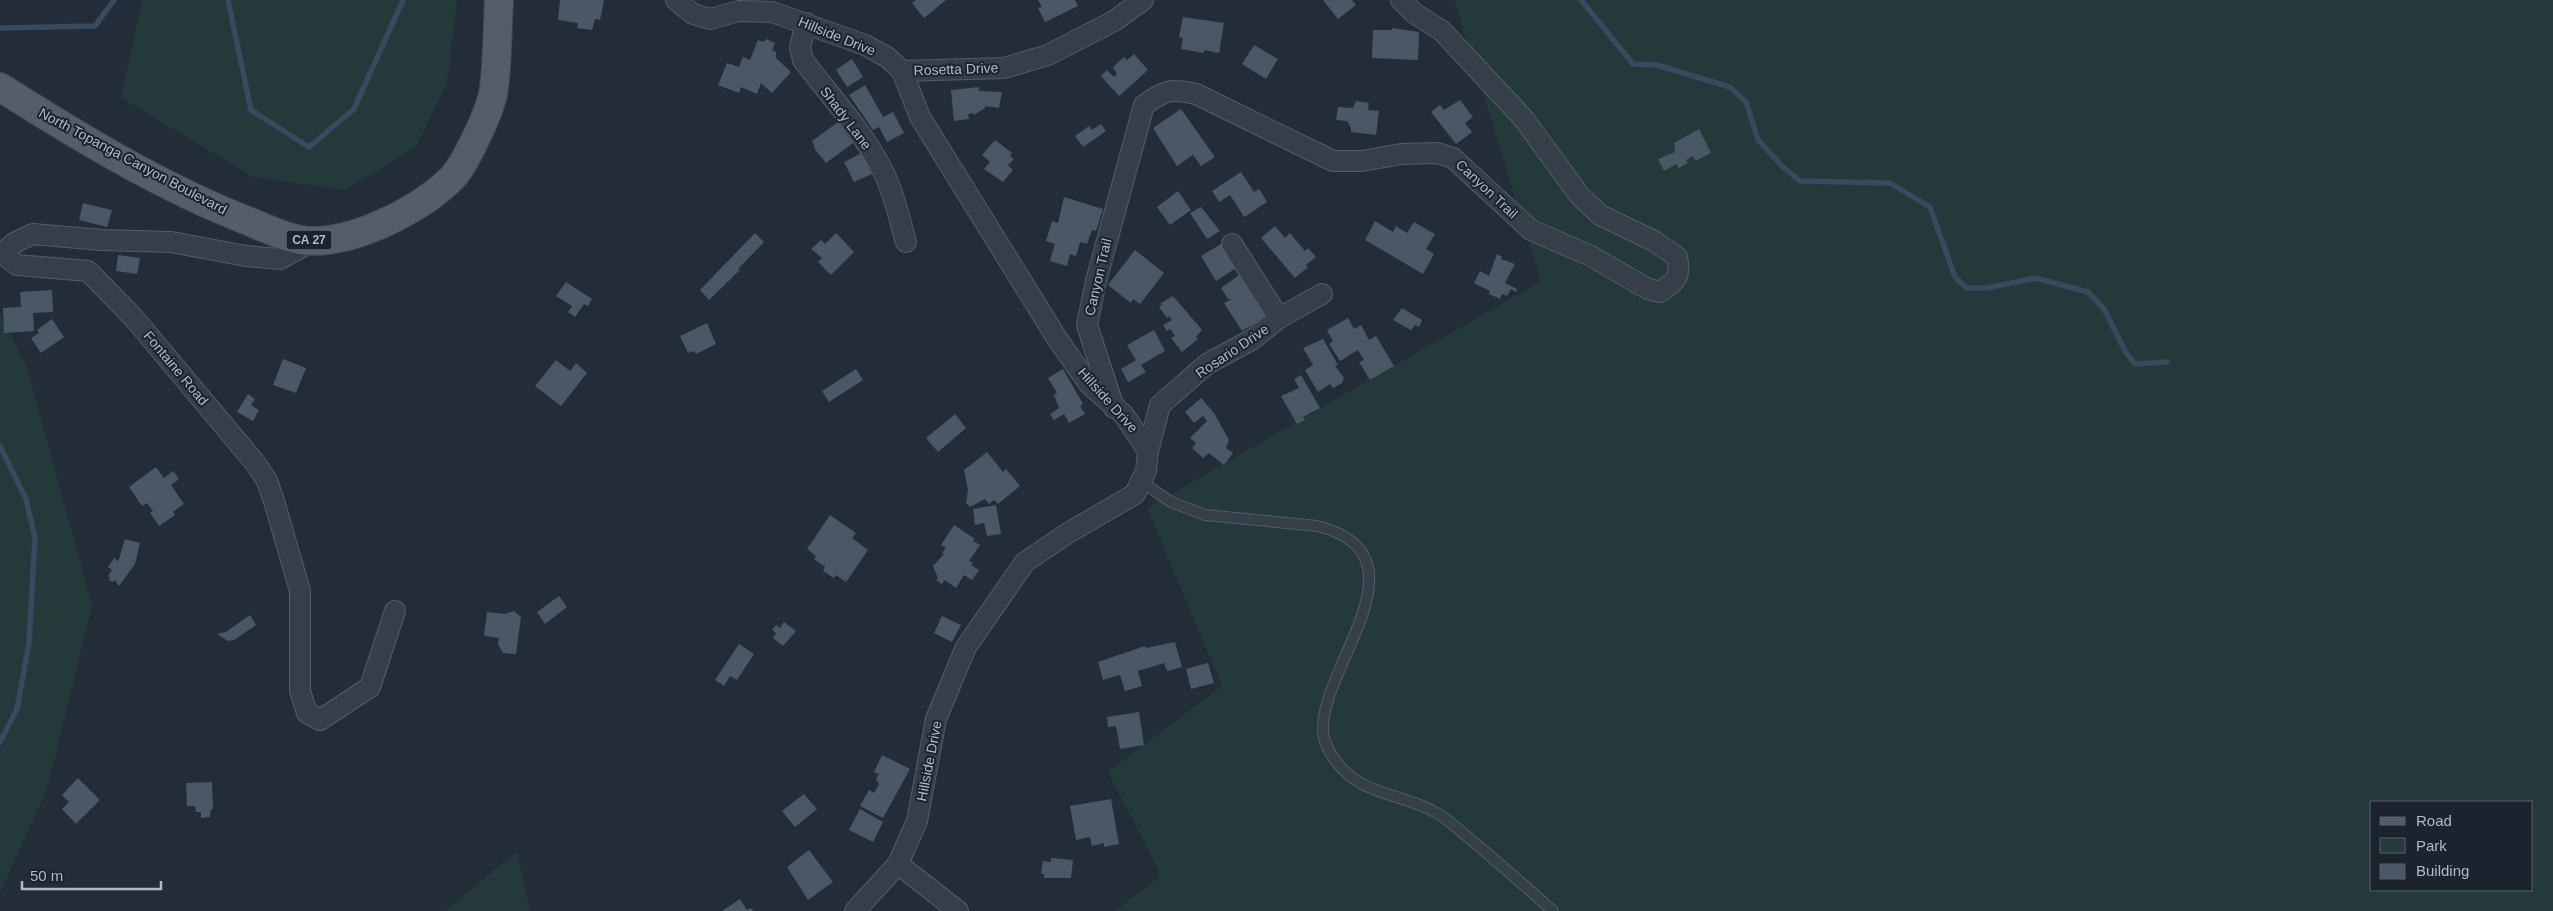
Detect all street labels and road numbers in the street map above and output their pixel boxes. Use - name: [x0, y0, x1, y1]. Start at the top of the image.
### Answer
- street label: Hillside Drive: [796, 13, 878, 59]
- street label: Rosetta Drive: [913, 60, 999, 78]
- street label: Shady Lane: [817, 83, 875, 153]
- street label: North Topanga Canyon Boulevard: [36, 104, 230, 218]
- street label: Canyon Trail: [1453, 156, 1521, 222]
- road number: CA 27: [286, 230, 332, 250]
- street label: Canyon Trail: [1081, 237, 1115, 317]
- street label: Rosario Drive: [1192, 321, 1272, 381]
- street label: Fontaine Road: [140, 328, 212, 408]
- street label: Hillside Drive: [1075, 364, 1141, 436]
- street label: Hillside Drive: [913, 719, 945, 803]

